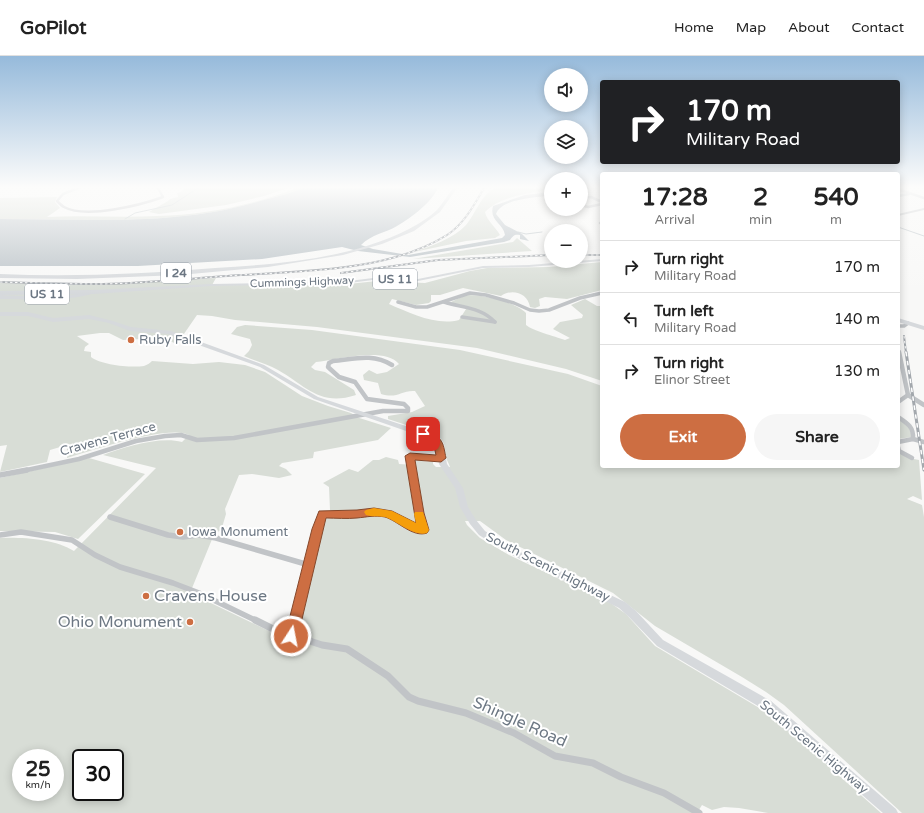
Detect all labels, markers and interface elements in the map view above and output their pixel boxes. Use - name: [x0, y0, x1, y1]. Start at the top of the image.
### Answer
- text: GoPilot: [20, 17, 86, 39]
- text: Home: [674, 19, 714, 36]
- text: Map: [736, 19, 766, 36]
- text: About: [788, 19, 830, 36]
- text: Contact: [852, 19, 904, 36]
- map controls: [544, 68, 588, 268]
- button: sound: [544, 68, 588, 112]
- text: 170 m: [686, 94, 772, 128]
- icon: right: [620, 96, 672, 148]
- button: layers: [544, 120, 588, 164]
- text: Military Road: [686, 128, 800, 150]
- button: +: [544, 172, 588, 216]
- text: 17:28: [641, 183, 708, 212]
- text: 2: [753, 183, 768, 212]
- text: 540: [813, 183, 859, 212]
- text: Arrival: [654, 212, 695, 228]
- text: min: [749, 212, 772, 228]
- text: m: [830, 212, 842, 228]
- button: −: [544, 224, 588, 268]
- text: Turn right: [654, 250, 724, 268]
- icon: right: [620, 256, 642, 278]
- text: 170 m: [834, 258, 880, 276]
- road number: I 24: [161, 263, 191, 283]
- text: Military Road: [654, 268, 736, 284]
- road number: US 11: [373, 269, 417, 289]
- street label: Cummings Highway: [250, 274, 354, 290]
- road number: US 11: [25, 284, 69, 304]
- text: Turn left: [654, 302, 714, 320]
- icon: left: [620, 308, 642, 330]
- text: 140 m: [834, 310, 880, 328]
- text: Military Road: [654, 320, 736, 336]
- place label: Ruby Falls: [139, 332, 202, 348]
- marker: Ruby Falls: [126, 335, 136, 345]
- text: Turn right: [654, 354, 724, 372]
- icon: right: [620, 360, 642, 382]
- text: 130 m: [834, 362, 880, 380]
- text: Elinor Street: [654, 372, 730, 388]
- button: Exit: [620, 414, 746, 460]
- button: Share: [754, 414, 880, 460]
- pin: [406, 417, 440, 451]
- street label: Cravens Terrace: [58, 418, 158, 460]
- icon: arrive: [412, 423, 434, 445]
- place label: Iowa Monument: [188, 524, 288, 540]
- marker: Iowa Monument: [175, 527, 185, 537]
- street label: South Scenic Highway: [483, 529, 613, 605]
- place label: Cravens House: [154, 586, 267, 606]
- marker: Cravens House: [141, 591, 151, 601]
- place label: Ohio Monument: [58, 612, 182, 632]
- position arrow: [270, 615, 312, 657]
- marker: Ohio Monument: [185, 617, 195, 627]
- street label: Shingle Road: [470, 692, 570, 752]
- street label: South Scenic Highway: [756, 697, 872, 797]
- speed limit sign: 30: [72, 749, 124, 801]
- text: 25: [25, 758, 51, 782]
- text: km/h: [25, 779, 51, 791]

